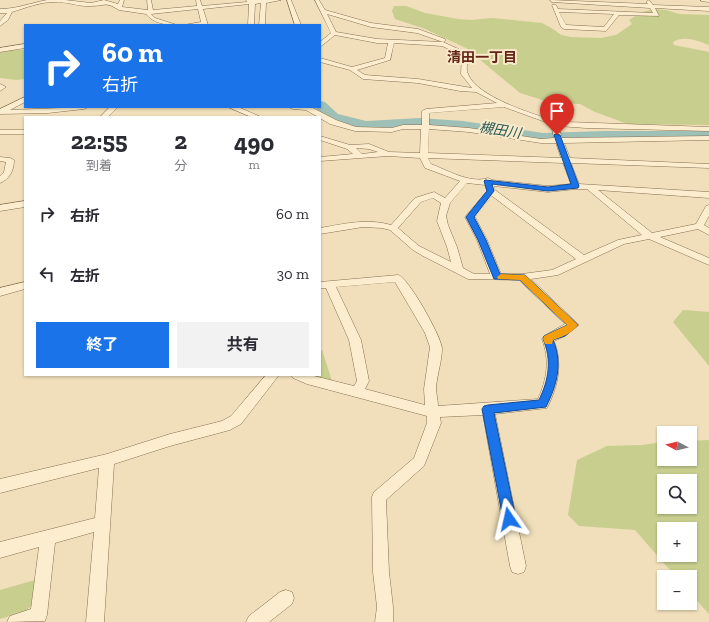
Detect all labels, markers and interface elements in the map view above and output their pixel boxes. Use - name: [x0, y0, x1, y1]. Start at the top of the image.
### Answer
- text: 60 m: [102, 36, 163, 69]
- icon: right: [36, 40, 88, 92]
- district label: 清田一丁目: [447, 49, 517, 66]
- text: 右折: [102, 74, 138, 96]
- pin: [540, 94, 574, 135]
- icon: arrive: [546, 100, 568, 122]
- water label: 槻田川: [478, 119, 524, 142]
- text: 22:55: [71, 126, 128, 155]
- text: 2: [174, 126, 187, 155]
- text: 490: [234, 128, 274, 157]
- text: m: [248, 157, 260, 172]
- text: 到着: [86, 158, 112, 173]
- text: 分: [174, 158, 187, 173]
- icon: right: [36, 203, 58, 225]
- text: 60 m: [276, 205, 309, 223]
- text: 右折: [70, 207, 100, 225]
- icon: left: [36, 263, 58, 285]
- text: 30 m: [277, 265, 309, 283]
- text: 左折: [70, 267, 100, 285]
- button: 終了: [36, 322, 169, 368]
- button: 共有: [177, 322, 309, 368]
- north arrow: [657, 426, 697, 466]
- map controls: [657, 426, 697, 610]
- button: search: [657, 474, 697, 514]
- position arrow: [488, 498, 530, 540]
- button: +: [657, 522, 697, 562]
- button: −: [657, 570, 697, 610]

